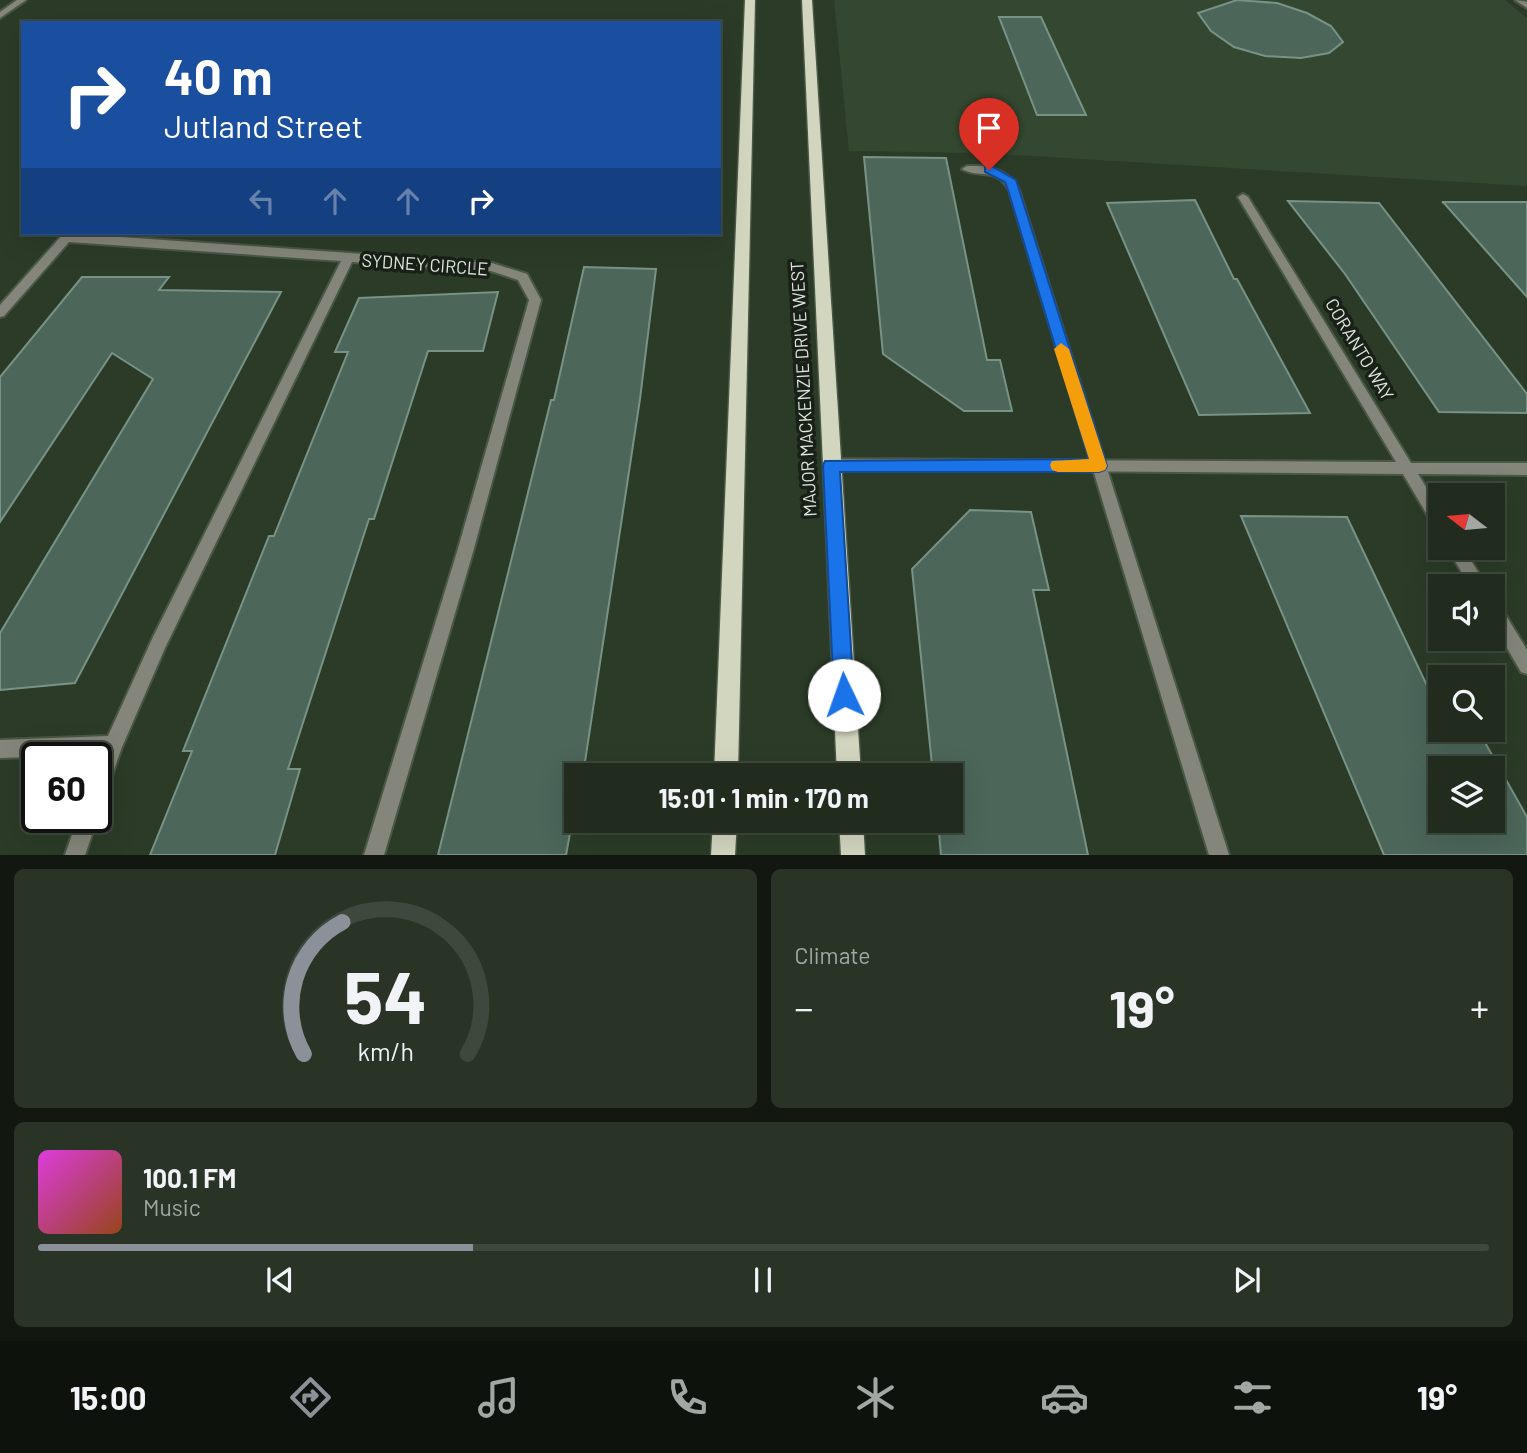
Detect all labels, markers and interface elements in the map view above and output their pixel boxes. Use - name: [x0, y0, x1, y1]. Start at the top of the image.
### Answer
- text: 40 m: [164, 46, 272, 105]
- icon: right: [49, 49, 140, 140]
- pin: [959, 98, 1019, 170]
- text: Jutland Street: [164, 106, 363, 144]
- icon: arrive: [970, 109, 1008, 147]
- icon: left: [243, 182, 281, 220]
- icon: ahead: [316, 182, 354, 220]
- icon: ahead: [389, 182, 427, 220]
- icon: right: [462, 182, 500, 220]
- street label: SYDNEY CIRCLE: [361, 249, 489, 279]
- street label: MAJOR MACKENZIE DRIVE WEST: [785, 261, 821, 517]
- street label: CORANTO WAY: [1321, 294, 1399, 404]
- north arrow: [1428, 483, 1505, 560]
- map controls: [1428, 483, 1505, 833]
- button: sound: [1428, 574, 1505, 651]
- position arrow: [807, 658, 881, 732]
- button: search: [1428, 665, 1505, 742]
- speed limit sign: 60: [21, 742, 112, 833]
- button: layers: [1428, 756, 1505, 833]
- text: 15:01 · 1 min · 170 m: [658, 782, 869, 813]
- text: Climate: [795, 941, 871, 969]
- text: 54: [344, 952, 427, 1040]
- text: 19°: [1109, 976, 1175, 1038]
- text: −: [795, 984, 814, 1030]
- text: +: [1470, 984, 1489, 1030]
- text: km/h: [357, 1036, 414, 1066]
- text: 100.1 FM: [143, 1162, 236, 1193]
- text: Music: [143, 1193, 201, 1221]
- icon: previous: [261, 1261, 299, 1299]
- icon: pause: [744, 1261, 782, 1299]
- icon: next: [1228, 1261, 1266, 1299]
- icon: directions: [286, 1373, 335, 1422]
- icon: music: [474, 1373, 523, 1422]
- icon: phone: [663, 1373, 712, 1422]
- icon: climate: [851, 1373, 900, 1422]
- icon: car: [1040, 1373, 1089, 1422]
- icon: filters: [1228, 1373, 1277, 1422]
- text: 15:00: [70, 1378, 146, 1416]
- text: 19°: [1417, 1378, 1457, 1416]

